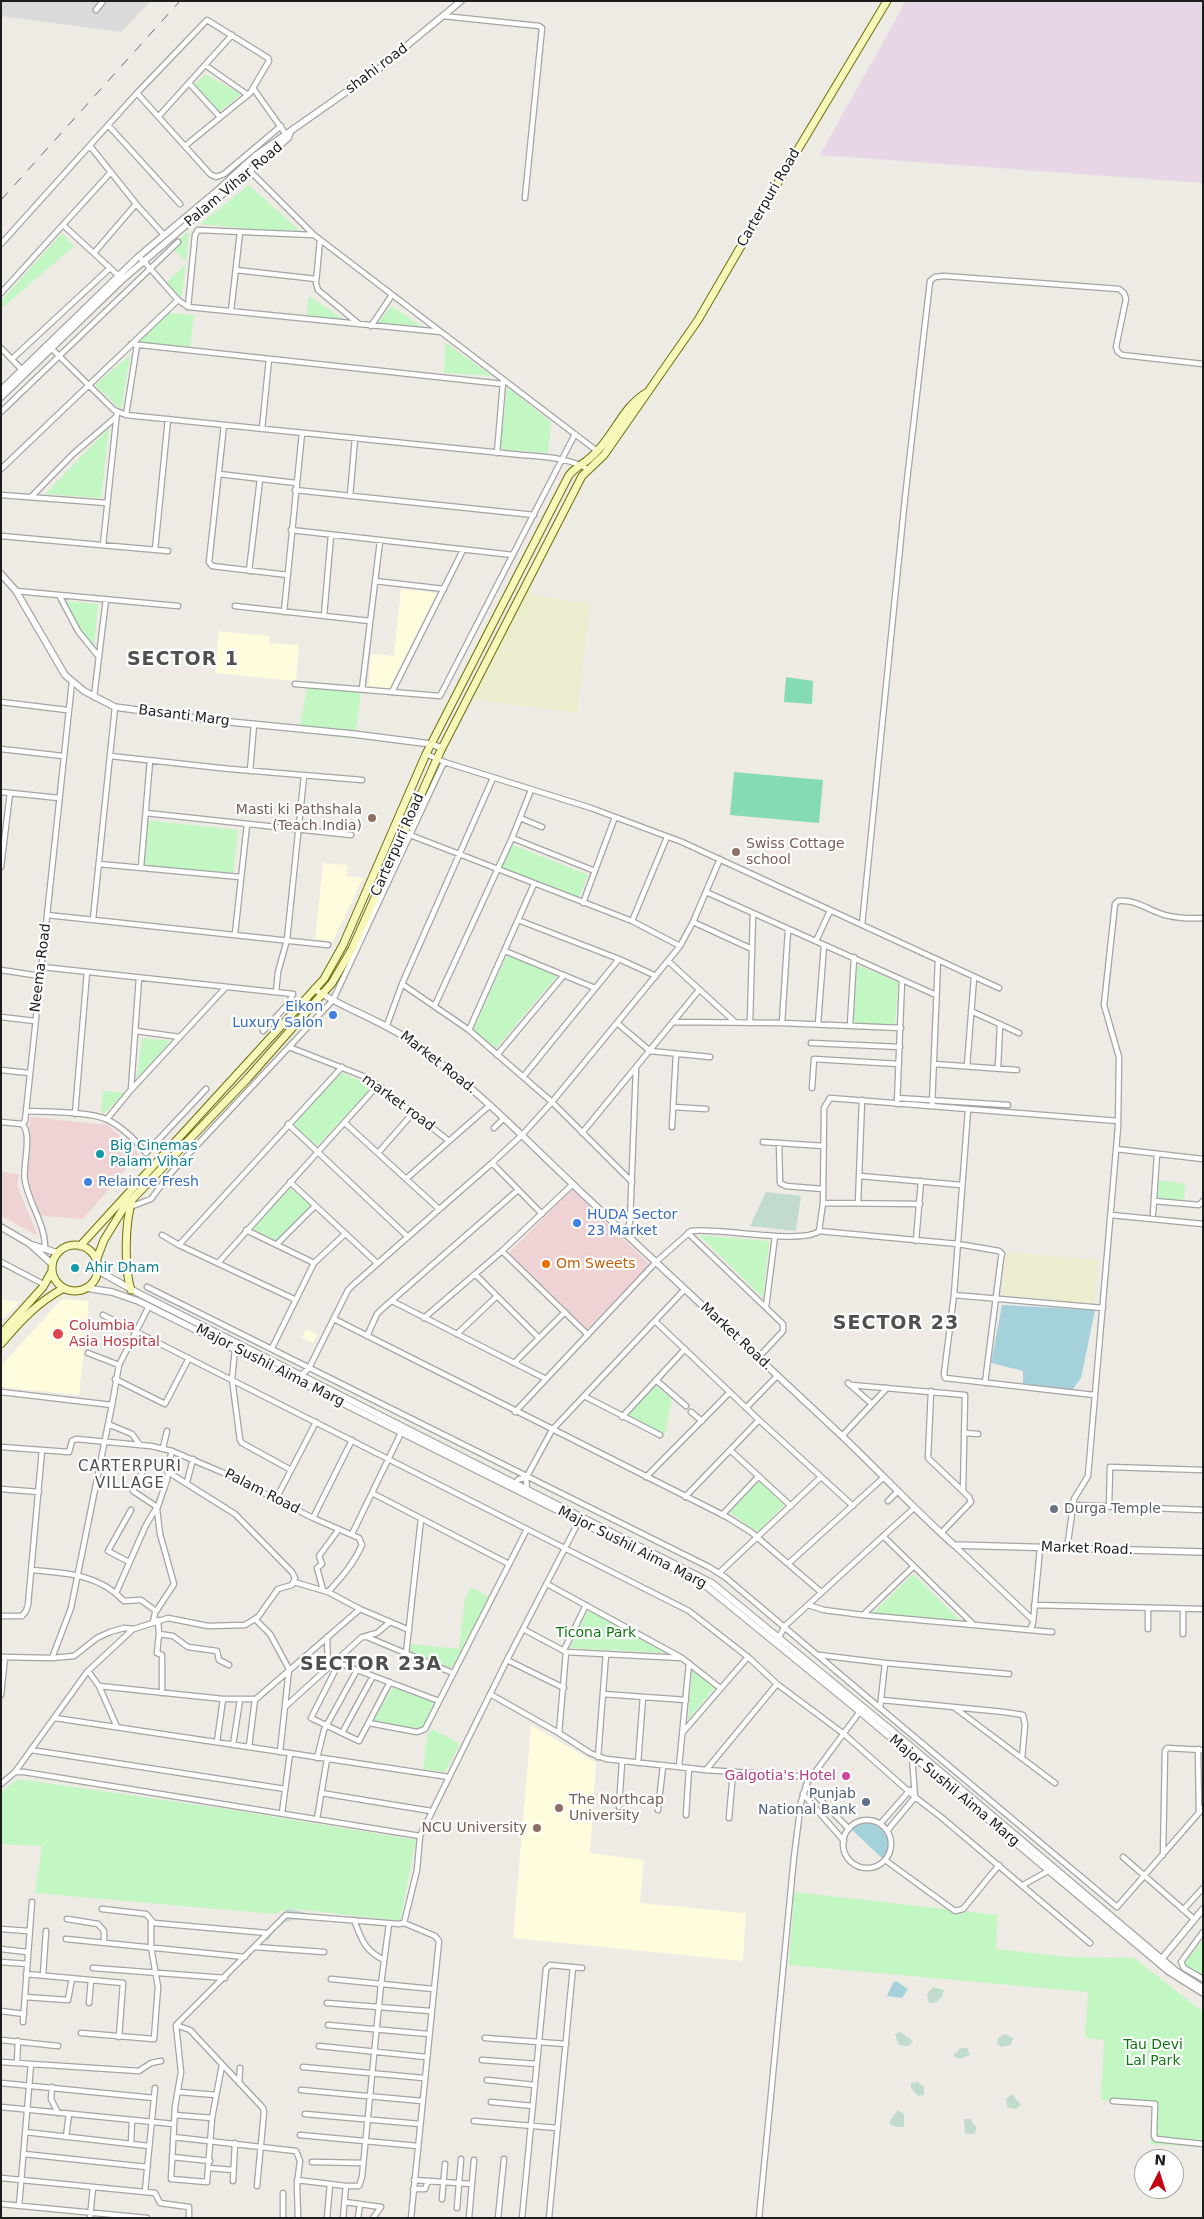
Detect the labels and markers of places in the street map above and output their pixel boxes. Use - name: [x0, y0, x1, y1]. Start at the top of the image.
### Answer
- place label: Masti ki Pathshala (Teach India): [236, 802, 362, 834]
- marker: Masti ki Pathshala (Teach India): [366, 812, 378, 824]
- place label: Swiss Cottage school: [746, 836, 845, 869]
- marker: Swiss Cottage school: [730, 846, 742, 858]
- place label: Eikon Luxury Salon: [232, 999, 323, 1032]
- marker: Eikon Luxury Salon: [327, 1009, 339, 1021]
- place label: Big Cinemas Palam Vihar: [110, 1138, 197, 1170]
- marker: Big Cinemas Palam Vihar: [94, 1148, 106, 1160]
- place label: Relaince Fresh: [98, 1174, 199, 1190]
- marker: Relaince Fresh: [82, 1176, 94, 1188]
- place label: HUDA Sector 23 Market: [587, 1207, 677, 1240]
- marker: HUDA Sector 23 Market: [571, 1217, 583, 1229]
- place label: Om Sweets: [556, 1256, 635, 1272]
- marker: Om Sweets: [540, 1258, 552, 1270]
- place label: Ahir Dham: [85, 1260, 159, 1276]
- marker: Ahir Dham: [69, 1262, 81, 1274]
- place label: Columbia Asia Hospital: [69, 1318, 160, 1350]
- marker: Columbia Asia Hospital: [51, 1327, 65, 1341]
- place label: Durga Temple: [1064, 1501, 1161, 1517]
- marker: Durga Temple: [1048, 1503, 1060, 1515]
- place label: Galgotia's Hotel: [725, 1768, 836, 1784]
- marker: Galgotia's Hotel: [840, 1770, 852, 1782]
- place label: Punjab National Bank: [758, 1786, 856, 1818]
- place label: The Northcap University: [569, 1792, 664, 1824]
- marker: Punjab National Bank: [860, 1796, 872, 1808]
- marker: The Northcap University: [553, 1802, 565, 1814]
- place label: NCU University: [421, 1820, 527, 1836]
- marker: NCU University: [531, 1822, 543, 1834]

